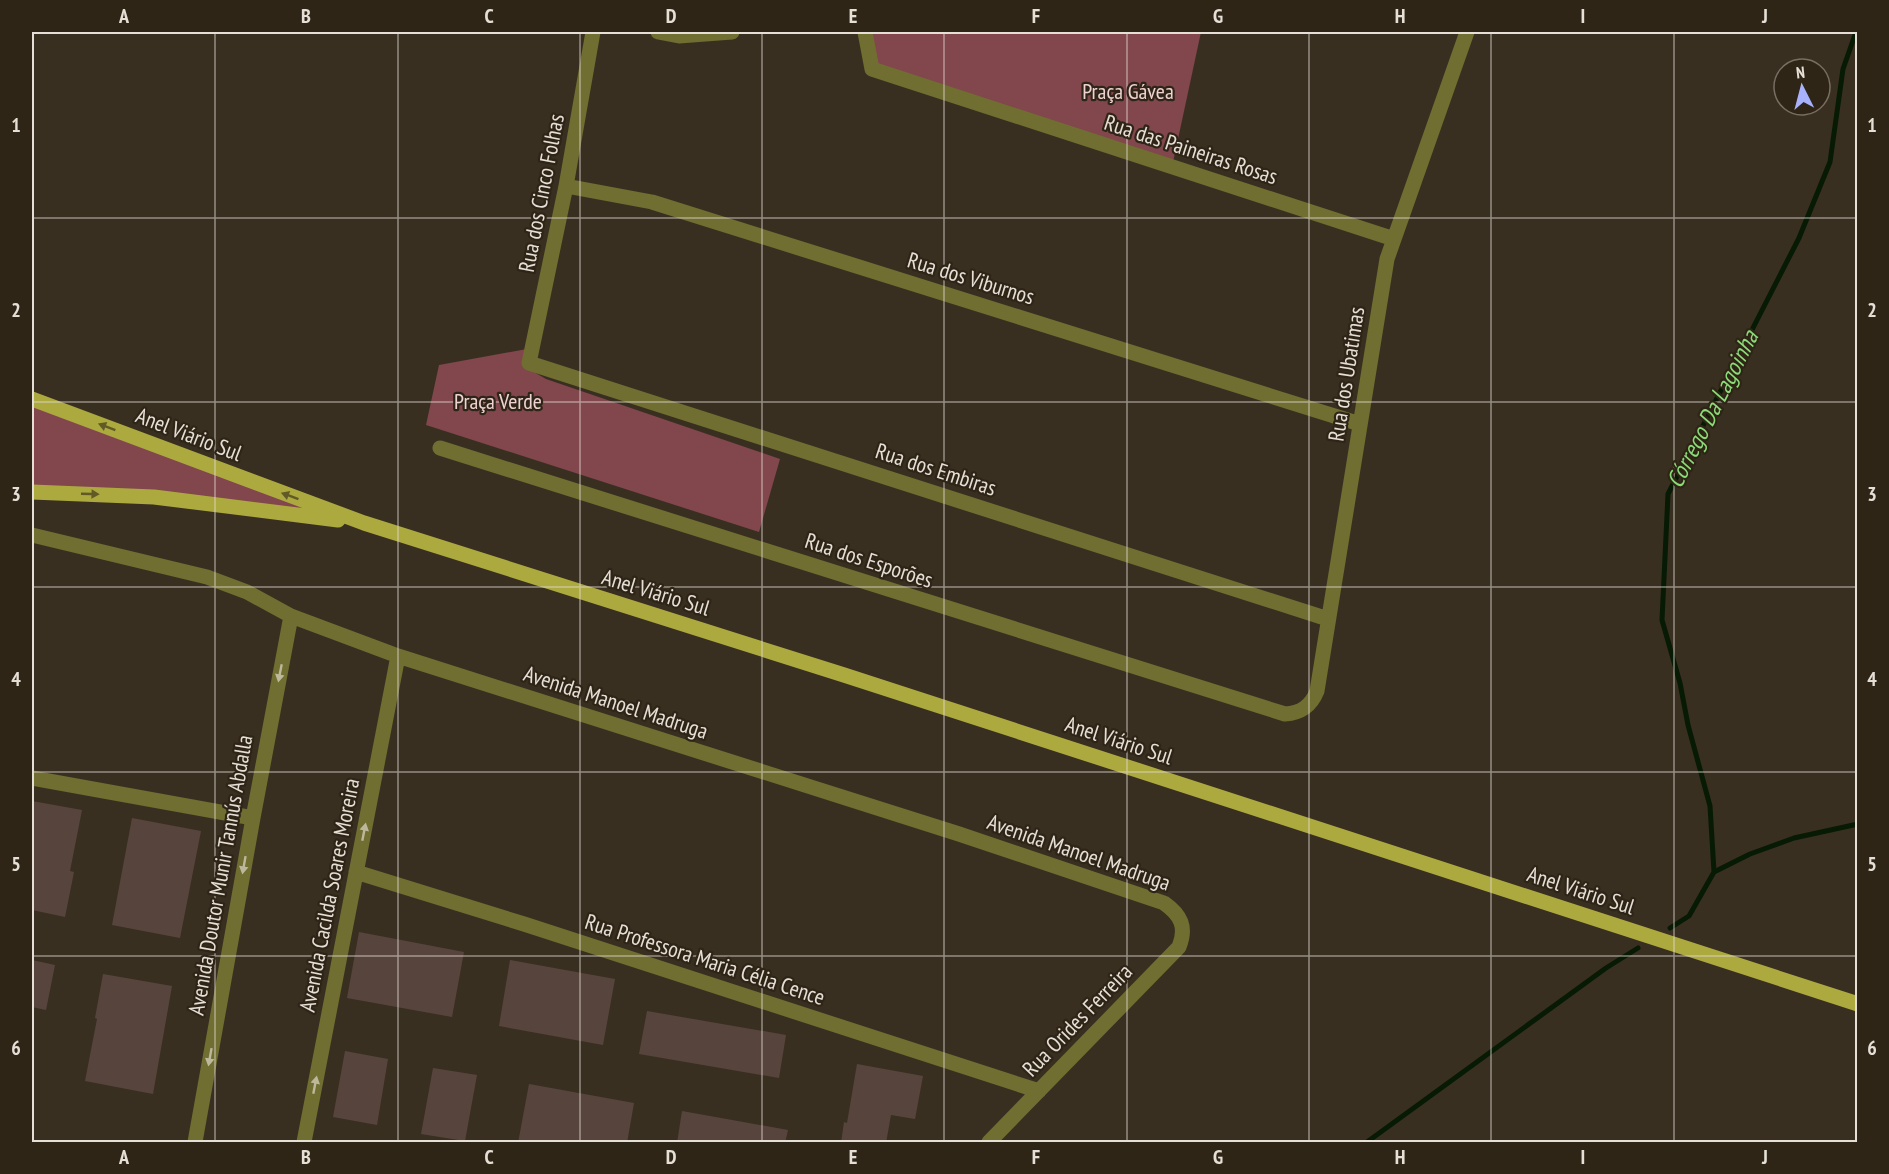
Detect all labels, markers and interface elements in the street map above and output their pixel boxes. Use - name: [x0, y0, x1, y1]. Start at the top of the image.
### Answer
- text: A: [118, 3, 130, 29]
- text: B: [301, 3, 311, 29]
- text: C: [484, 3, 494, 29]
- text: D: [666, 3, 677, 29]
- text: E: [849, 3, 857, 29]
- text: F: [1032, 3, 1040, 29]
- text: G: [1213, 3, 1223, 29]
- text: H: [1395, 3, 1405, 29]
- text: I: [1581, 3, 1585, 29]
- text: J: [1761, 3, 1768, 29]
- north arrow: [1772, 57, 1832, 117]
- text: N: [1795, 62, 1806, 82]
- park label: Praça Gávea: [1082, 77, 1174, 105]
- street label: Rua das Paineiras Rosas: [1101, 108, 1281, 190]
- text: 1: [11, 112, 21, 138]
- street label: Rua dos Cinco Folhas: [512, 112, 570, 274]
- text: 1: [1867, 112, 1877, 138]
- street label: Rua dos Viburnos: [904, 245, 1038, 311]
- text: 2: [11, 297, 21, 323]
- text: 2: [1867, 297, 1877, 323]
- street label: Rua dos Ubatimas: [1322, 305, 1370, 443]
- water label: Córrego Da Lagoinha: [1659, 324, 1766, 493]
- park label: Praça Verde: [454, 387, 542, 415]
- street label: Anel Viário Sul: [132, 401, 247, 467]
- one-way arrow: [98, 422, 116, 432]
- street label: Rua dos Embiras: [872, 436, 1000, 502]
- text: 3: [11, 481, 21, 507]
- text: 3: [1867, 481, 1877, 507]
- one-way arrow: [80, 490, 99, 499]
- one-way arrow: [281, 490, 299, 500]
- street label: Rua dos Esporões: [802, 526, 936, 594]
- street label: Anel Viário Sul: [599, 562, 714, 622]
- street label: Avenida Manoel Madruga: [520, 659, 712, 745]
- one-way arrow: [275, 664, 284, 683]
- text: 4: [11, 666, 21, 692]
- text: 4: [1867, 666, 1877, 692]
- street label: Anel Viário Sul: [1062, 709, 1177, 771]
- street label: Avenida Doutor Munir Tannús Abdalla: [182, 733, 258, 1017]
- street label: Avenida Cacilda Soares Moreira: [293, 776, 365, 1014]
- street label: Avenida Manoel Madruga: [984, 808, 1174, 896]
- one-way arrow: [360, 822, 369, 841]
- text: 5: [11, 851, 21, 877]
- text: 5: [1867, 851, 1877, 877]
- one-way arrow: [239, 856, 248, 875]
- street label: Anel Viário Sul: [1524, 859, 1639, 921]
- street label: Rua Professora Maria Célia Cence: [582, 907, 828, 1011]
- street label: Rua Orides Ferreira: [1016, 958, 1138, 1082]
- text: 6: [11, 1035, 21, 1061]
- text: 6: [1867, 1035, 1877, 1061]
- one-way arrow: [205, 1048, 214, 1067]
- one-way arrow: [311, 1075, 320, 1094]
- text: A: [118, 1144, 130, 1170]
- text: B: [301, 1144, 311, 1170]
- text: C: [484, 1144, 494, 1170]
- text: D: [666, 1144, 677, 1170]
- text: E: [849, 1144, 857, 1170]
- text: F: [1032, 1144, 1040, 1170]
- text: G: [1213, 1144, 1223, 1170]
- text: H: [1395, 1144, 1405, 1170]
- text: I: [1581, 1144, 1585, 1170]
- text: J: [1761, 1144, 1768, 1170]

